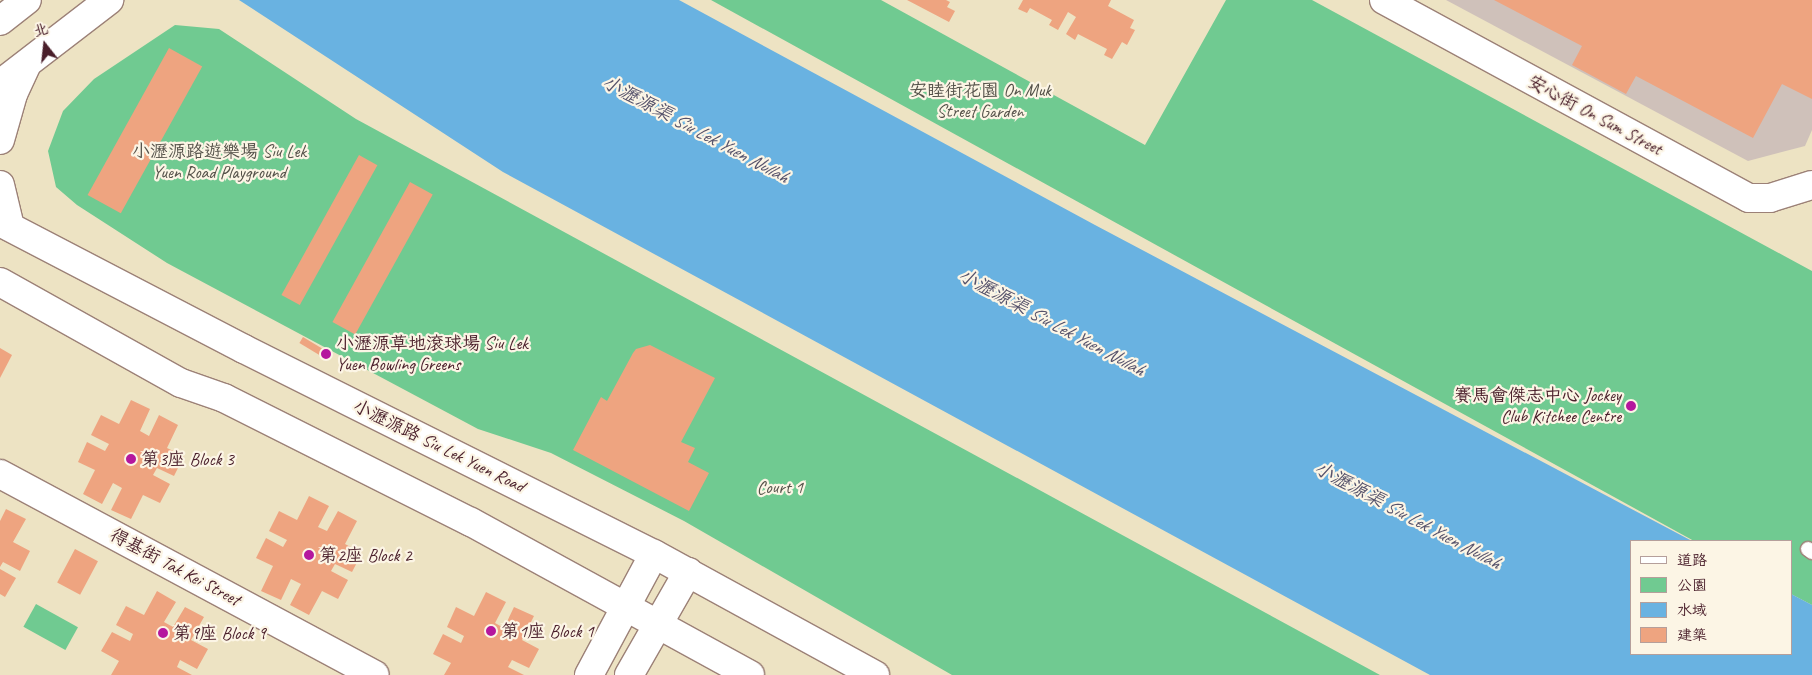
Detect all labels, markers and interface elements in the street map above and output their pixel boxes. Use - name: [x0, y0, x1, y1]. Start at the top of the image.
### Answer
- north arrow: [20, 20, 70, 70]
- text: 北: [32, 20, 50, 40]
- water label: 小瀝源渠 Siu Lek Yuen Nullah: [598, 71, 792, 189]
- street label: 安心街 On Sum Street: [1524, 71, 1666, 159]
- park label: 安睦街花園 On Muk Street Garden: [909, 80, 1051, 122]
- park label: 小瀝源路遊樂場 Siu Lek Yuen Road Playground: [132, 141, 306, 183]
- water label: 小瀝源渠 Siu Lek Yuen Nullah: [954, 264, 1148, 382]
- place label: 小瀝源草地滾球場 Siu Lek Yuen Bowling Greens: [336, 333, 528, 376]
- marker: 小瀝源草地滾球場 Siu Lek Yuen Bowling Greens: [320, 348, 332, 360]
- place label: 賽馬會傑志中心 Jockey Club Kitchee Centre: [1454, 385, 1621, 428]
- street label: 小瀝源路 Siu Lek Yuen Road: [350, 395, 528, 497]
- marker: 賽馬會傑志中心 Jockey Club Kitchee Centre: [1625, 400, 1637, 412]
- place label: 第3座 Block 3: [141, 448, 234, 470]
- marker: 第3座 Block 3: [125, 453, 137, 465]
- water label: 小瀝源渠 Siu Lek Yuen Nullah: [1310, 457, 1504, 575]
- park label: Court 1: [757, 476, 803, 498]
- street label: 得基街 Tak Kei Street: [106, 523, 244, 611]
- legend: [1630, 540, 1792, 655]
- place label: 第2座 Block 2: [319, 544, 412, 566]
- marker: 第2座 Block 2: [303, 549, 315, 561]
- text: 道路: [1677, 551, 1707, 570]
- text: 公園: [1677, 576, 1707, 595]
- text: 水域: [1677, 601, 1707, 620]
- place label: 第1座 Block 1: [501, 620, 594, 642]
- place label: 第9座 Block 9: [173, 622, 266, 644]
- marker: 第1座 Block 1: [485, 625, 497, 637]
- text: 建築: [1677, 626, 1707, 645]
- marker: 第9座 Block 9: [157, 627, 169, 639]

